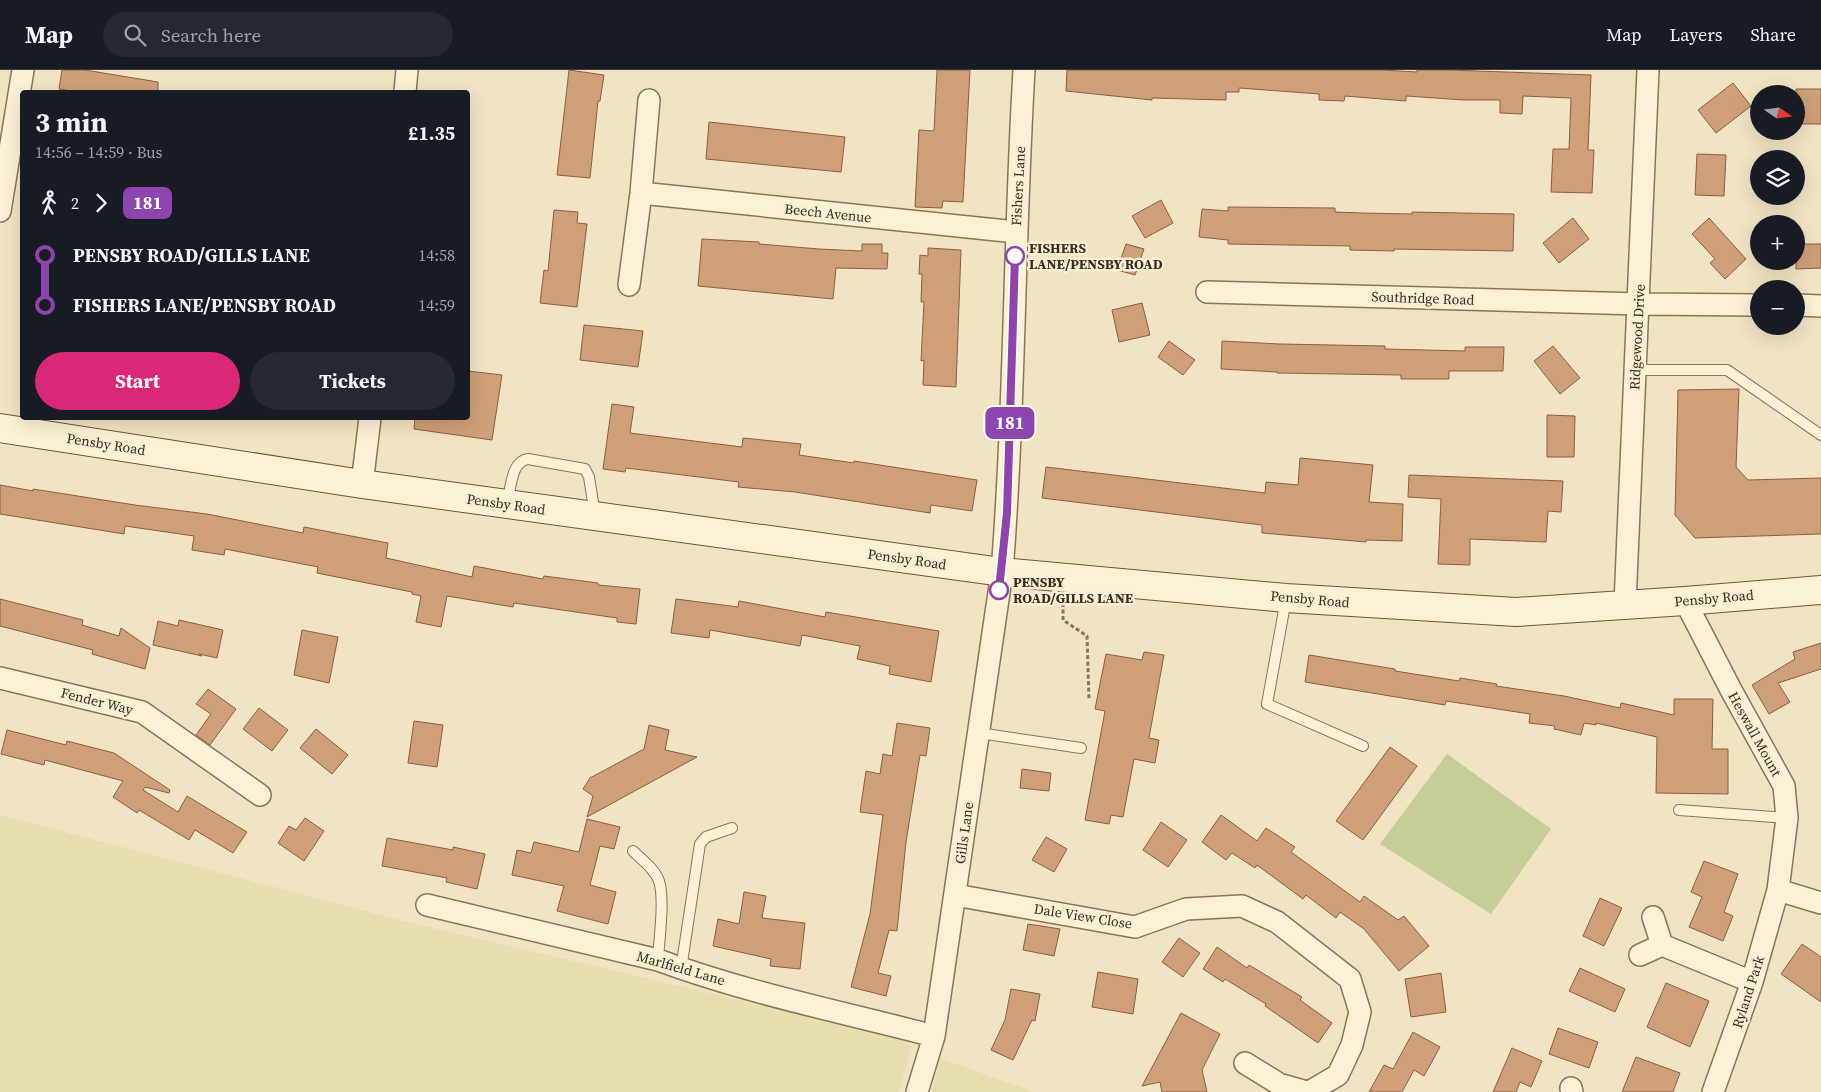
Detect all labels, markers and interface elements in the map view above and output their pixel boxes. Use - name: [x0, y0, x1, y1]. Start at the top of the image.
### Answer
- search box: [103, 12, 453, 57]
- text: Map: [25, 18, 73, 51]
- icon: search: [121, 21, 149, 49]
- text: Search here: [161, 22, 261, 48]
- text: Map: [1606, 22, 1641, 47]
- text: Layers: [1669, 22, 1722, 47]
- text: Share: [1750, 22, 1796, 47]
- north arrow: [1750, 85, 1805, 140]
- map controls: [1750, 85, 1805, 335]
- text: 3 min: [35, 103, 108, 141]
- text: £1.35: [408, 120, 455, 146]
- text: 14:56 – 14:59 · Bus: [35, 141, 163, 163]
- street label: Fishers Lane: [1006, 146, 1030, 226]
- button: layers: [1750, 150, 1805, 205]
- icon: walk: [35, 189, 63, 217]
- icon: forward: [87, 189, 115, 217]
- text: 181: [133, 190, 162, 215]
- text: 2: [71, 192, 79, 214]
- street label: Beech Avenue: [783, 198, 873, 228]
- button: +: [1750, 215, 1805, 270]
- place label: FISHERS LANE/PENSBY ROAD: [1029, 238, 1163, 274]
- text: PENSBY ROAD/GILLS LANE: [73, 242, 310, 268]
- text: 14:58: [418, 244, 455, 266]
- marker: FISHERS LANE/PENSBY ROAD: [1005, 246, 1025, 266]
- button: −: [1750, 280, 1805, 335]
- street label: Ridgewood Drive: [1624, 284, 1650, 390]
- street label: Southridge Road: [1371, 286, 1475, 310]
- text: FISHERS LANE/PENSBY ROAD: [73, 292, 336, 318]
- text: 14:59: [418, 294, 455, 316]
- button: Start: [35, 352, 240, 410]
- button: Tickets: [250, 352, 455, 410]
- line badge: 181: [981, 407, 1039, 439]
- text: 181: [995, 410, 1025, 435]
- street label: Pensby Road: [65, 428, 147, 460]
- street label: Pensby Road: [465, 489, 547, 519]
- street label: Pensby Road: [866, 544, 948, 574]
- place label: PENSBY ROAD/GILLS LANE: [1013, 572, 1133, 608]
- marker: PENSBY ROAD/GILLS LANE: [989, 580, 1009, 600]
- street label: Pensby Road: [1673, 585, 1755, 611]
- street label: Pensby Road: [1269, 586, 1351, 612]
- street label: Fender Way: [59, 682, 136, 720]
- street label: Heswall Mount: [1723, 688, 1787, 780]
- street label: Gills Lane: [950, 801, 978, 865]
- street label: Dale View Close: [1032, 898, 1134, 934]
- street label: Marlfield Lane: [634, 946, 728, 990]
- street label: Ryland Park: [1727, 953, 1769, 1031]

